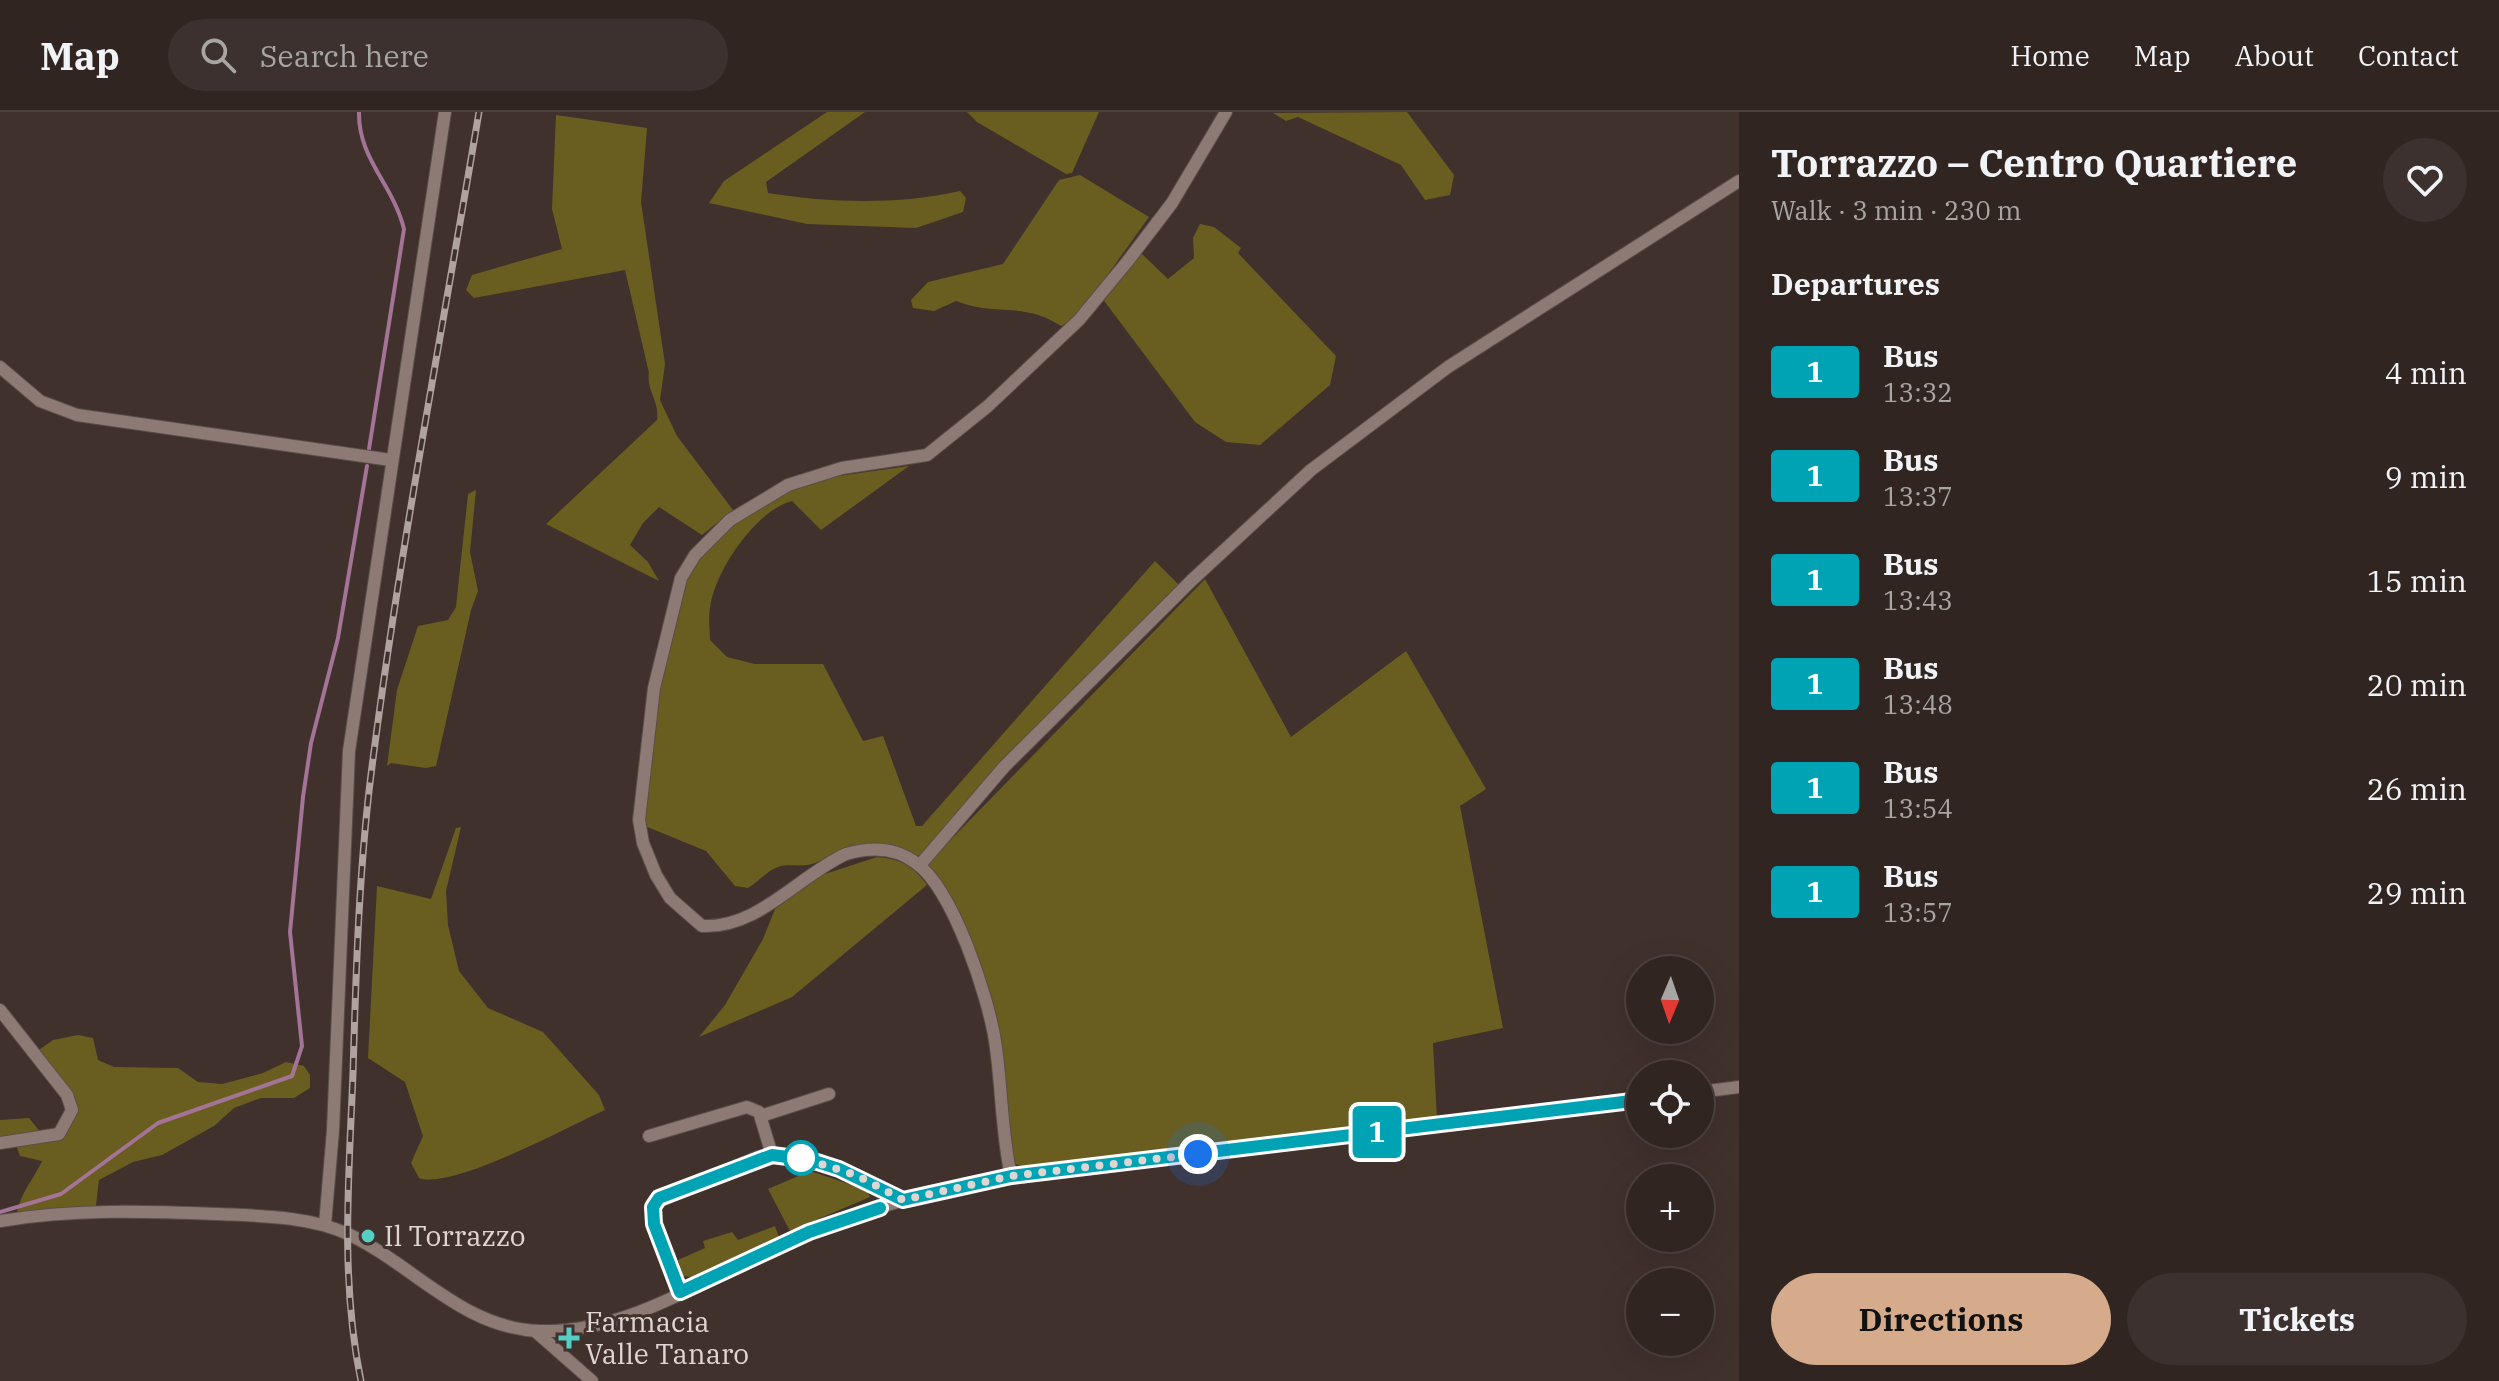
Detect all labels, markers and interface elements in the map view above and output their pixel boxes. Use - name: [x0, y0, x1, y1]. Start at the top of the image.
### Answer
- search box: [168, 19, 728, 91]
- text: Map: [40, 31, 120, 80]
- icon: search: [196, 33, 240, 77]
- text: Search here: [260, 36, 429, 75]
- text: Home: [2010, 37, 2090, 74]
- text: Map: [2134, 37, 2191, 74]
- text: About: [2235, 37, 2314, 74]
- text: Contact: [2358, 37, 2459, 74]
- text: Torrazzo – Centro Quartiere: [1771, 138, 2297, 187]
- button: heart: [2383, 138, 2467, 222]
- text: Walk · 3 min · 230 m: [1771, 193, 2022, 227]
- text: Departures: [1771, 264, 1940, 303]
- text: Bus: [1883, 336, 1938, 375]
- text: 1: [1807, 353, 1823, 390]
- text: 4 min: [2385, 353, 2467, 392]
- text: 13:32: [1883, 375, 1953, 409]
- text: Bus: [1883, 440, 1938, 479]
- text: 1: [1807, 457, 1823, 494]
- text: 9 min: [2385, 457, 2467, 496]
- text: 13:37: [1883, 479, 1953, 513]
- text: Bus: [1883, 544, 1938, 583]
- text: 1: [1807, 561, 1823, 598]
- text: 15 min: [2367, 561, 2467, 600]
- text: 13:43: [1883, 583, 1953, 617]
- text: Bus: [1883, 648, 1938, 687]
- text: 1: [1807, 665, 1823, 702]
- text: 20 min: [2367, 665, 2467, 704]
- text: 13:48: [1883, 687, 1953, 721]
- text: Bus: [1883, 752, 1938, 791]
- text: 1: [1807, 769, 1823, 806]
- text: 26 min: [2367, 769, 2467, 808]
- text: 13:54: [1883, 791, 1953, 825]
- text: Bus: [1883, 856, 1938, 895]
- text: 1: [1807, 873, 1823, 910]
- text: 29 min: [2367, 873, 2467, 912]
- text: 13:57: [1883, 895, 1953, 929]
- north arrow: [1626, 956, 1714, 1044]
- map controls: [1626, 956, 1714, 1356]
- button: locate: [1626, 1060, 1714, 1148]
- line badge: 1: [1351, 1106, 1403, 1158]
- text: 1: [1369, 1113, 1385, 1150]
- your location: [1178, 1134, 1218, 1174]
- unlabelled marker: [784, 1141, 818, 1175]
- button: +: [1626, 1164, 1714, 1252]
- place label: Il Torrazzo: [384, 1217, 525, 1254]
- marker: Il Torrazzo: [359, 1227, 377, 1245]
- button: −: [1626, 1268, 1714, 1356]
- button: Directions: [1771, 1273, 2111, 1365]
- button: Tickets: [2127, 1273, 2467, 1365]
- place label: Farmacia Valle Tanaro: [585, 1303, 749, 1372]
- marker: Farmacia Valle Tanaro: [560, 1329, 578, 1347]

